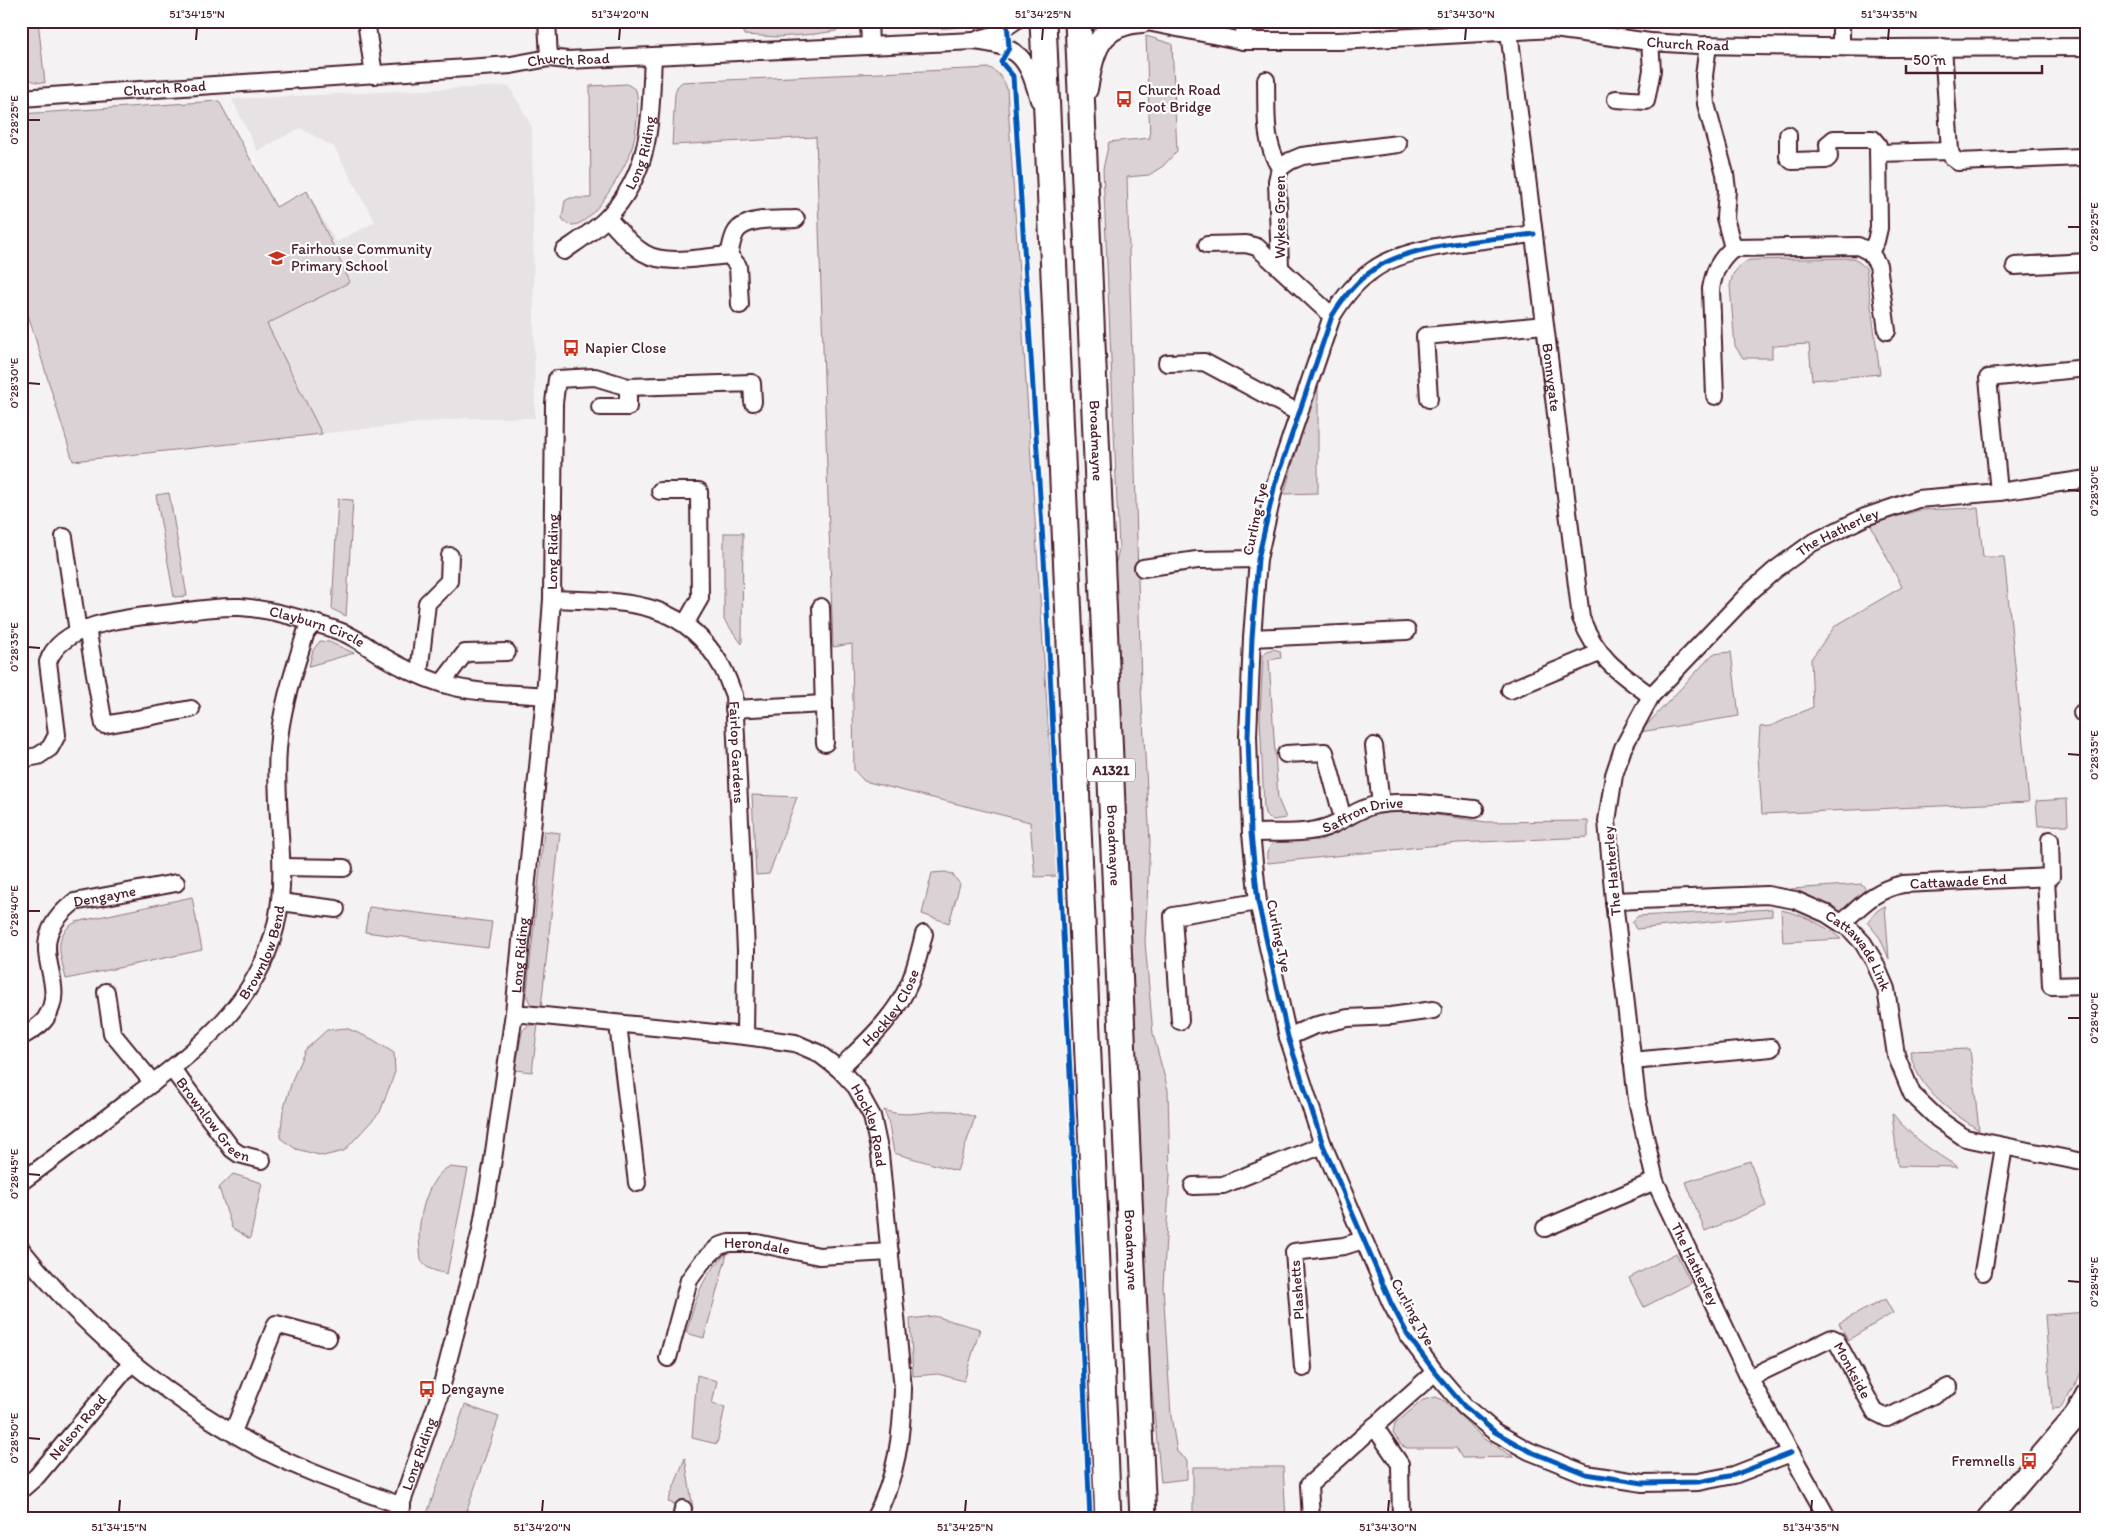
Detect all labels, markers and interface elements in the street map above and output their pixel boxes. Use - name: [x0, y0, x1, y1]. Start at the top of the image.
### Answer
- text: 51°34'15"N: [169, 7, 225, 21]
- text: 51°34'20"N: [591, 7, 649, 21]
- text: 51°34'25"N: [1015, 7, 1071, 21]
- text: 51°34'30"N: [1437, 7, 1495, 21]
- text: 51°34'35"N: [1861, 7, 1917, 21]
- street label: Church Road: [1646, 33, 1729, 54]
- scale bar: [1906, 42, 2042, 74]
- street label: Church Road: [526, 48, 610, 71]
- text: 50 m: [1913, 51, 1946, 69]
- street label: Church Road: [123, 77, 207, 100]
- place label: Church Road Foot Bridge: [1138, 81, 1221, 116]
- bus stop icon: Church Road Foot Bridge: [1114, 89, 1134, 109]
- text: 0°28'25"E: [7, 95, 21, 145]
- street label: Long Riding: [621, 115, 659, 193]
- street label: Wykes Green: [1271, 175, 1289, 259]
- text: 0°28'25"E: [2087, 202, 2101, 252]
- place label: Fairhouse Community Primary School: [291, 240, 432, 275]
- school or university icon: Fairhouse Community Primary School: [267, 248, 287, 268]
- bus stop icon: Napier Close: [561, 338, 581, 358]
- place label: Napier Close: [585, 339, 666, 357]
- street label: Bonnygate: [1538, 342, 1565, 413]
- text: 0°28'30"E: [7, 357, 21, 409]
- street label: Broadmayne: [1085, 400, 1107, 482]
- text: 0°28'30"E: [2087, 465, 2101, 517]
- street label: Curling Tye: [1238, 481, 1272, 557]
- street label: The Hatherley: [1793, 504, 1881, 560]
- street label: Long Riding: [543, 513, 562, 590]
- street label: Clayburn Circle: [268, 602, 368, 651]
- text: 0°28'35"E: [7, 622, 21, 672]
- street label: Fairlop Gardens: [725, 701, 748, 804]
- text: 0°28'35"E: [2087, 730, 2101, 780]
- road number: A1321: [1087, 758, 1135, 782]
- street label: Saffron Drive: [1320, 794, 1404, 837]
- street label: Broadmayne: [1103, 804, 1125, 886]
- street label: The Hatherley: [1599, 825, 1625, 917]
- street label: Cattawade End: [1909, 870, 2008, 893]
- street label: Dengayne: [72, 882, 137, 911]
- text: 0°28'40"E: [7, 885, 21, 937]
- street label: Curling Tye: [1262, 898, 1296, 974]
- street label: Brownlow Bend: [235, 903, 289, 1003]
- street label: Cattawade Link: [1822, 906, 1895, 994]
- street label: Long Riding: [507, 916, 532, 994]
- street label: Hockley Close: [858, 967, 923, 1050]
- text: 0°28'40"E: [2087, 992, 2101, 1044]
- street label: Brownlow Green: [172, 1074, 252, 1166]
- street label: Hockley Road: [847, 1081, 890, 1168]
- text: 0°28'45"E: [7, 1148, 21, 1199]
- street label: Broadmayne: [1121, 1209, 1142, 1291]
- street label: The Hatherley: [1667, 1220, 1723, 1308]
- street label: Herondale: [724, 1234, 792, 1259]
- text: 0°28'45"E: [2087, 1256, 2101, 1307]
- street label: Plashetts: [1286, 1259, 1308, 1320]
- street label: Curling Tye: [1387, 1275, 1439, 1349]
- street label: Monkside: [1830, 1339, 1875, 1402]
- bus stop icon: Dengayne: [417, 1379, 437, 1399]
- place label: Dengayne: [441, 1380, 504, 1398]
- street label: Nelson Road: [45, 1390, 111, 1464]
- text: 0°28'50"E: [7, 1412, 21, 1463]
- street label: Long Riding: [398, 1415, 440, 1493]
- bus stop icon: Fremnells: [2019, 1451, 2039, 1471]
- place label: Fremnells: [1951, 1452, 2015, 1470]
- text: 51°34'15"N: [91, 1520, 147, 1534]
- text: 51°34'20"N: [513, 1520, 571, 1534]
- text: 51°34'25"N: [937, 1520, 993, 1534]
- text: 51°34'30"N: [1359, 1520, 1417, 1534]
- text: 51°34'35"N: [1783, 1520, 1839, 1534]

